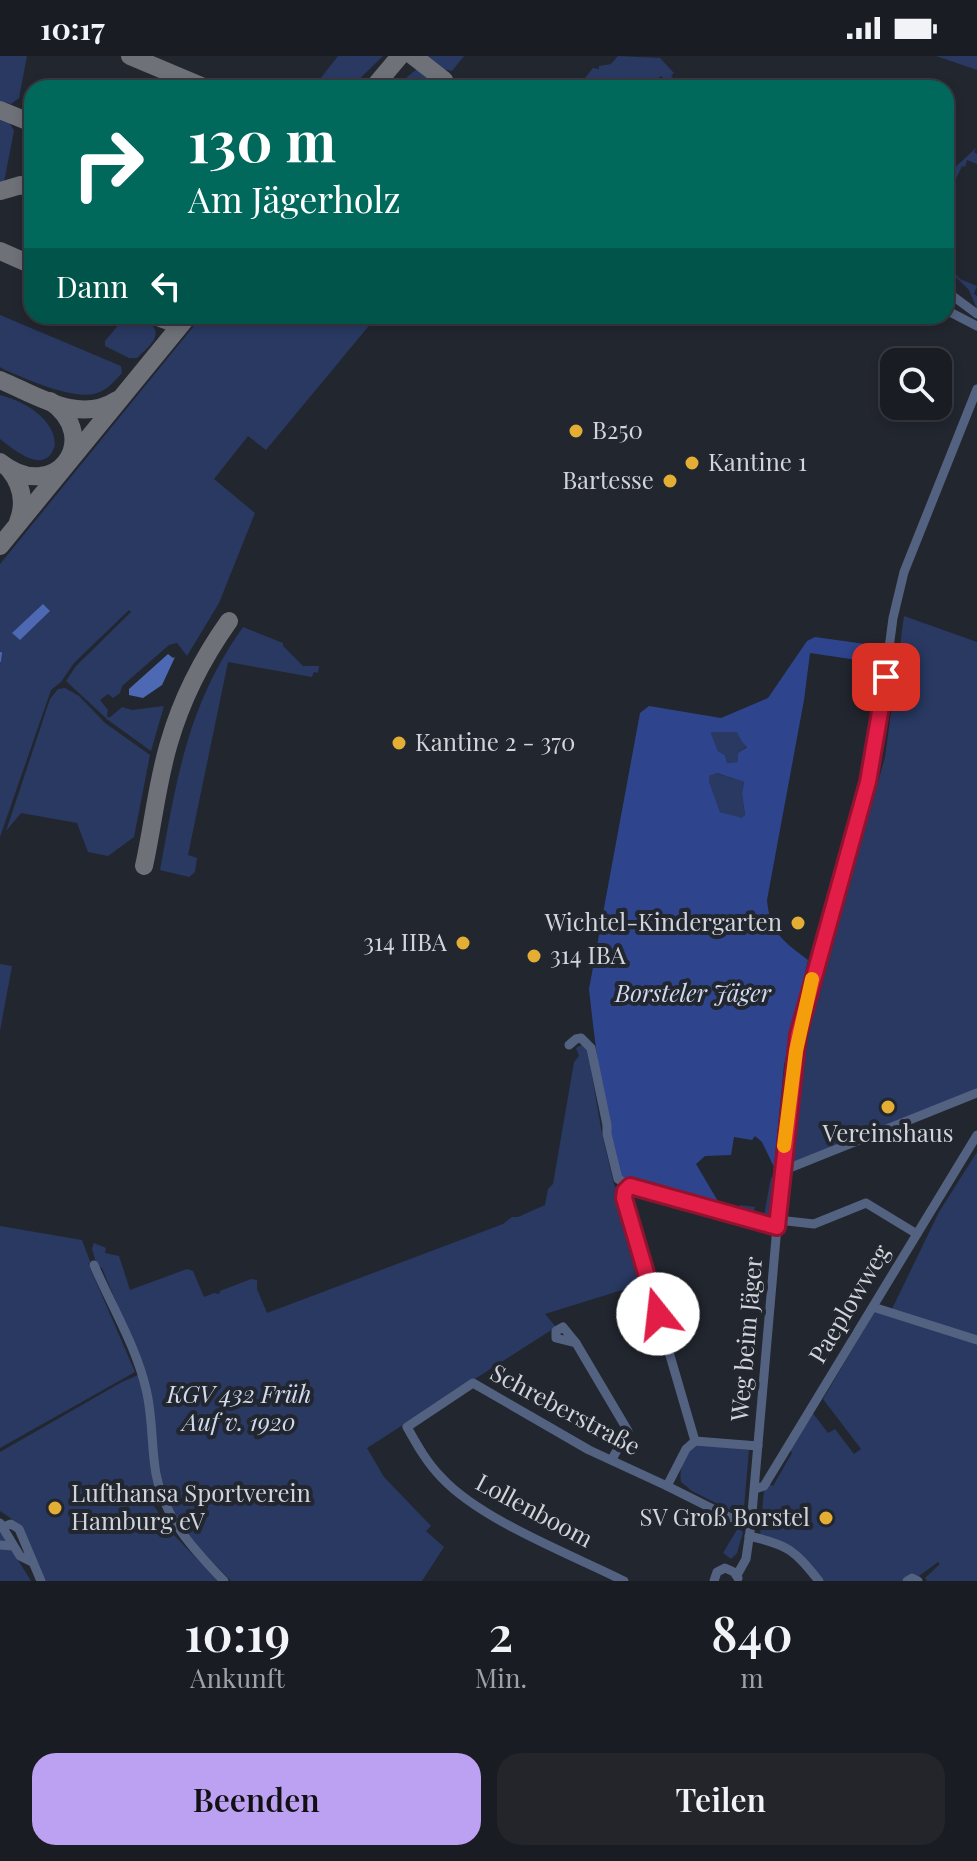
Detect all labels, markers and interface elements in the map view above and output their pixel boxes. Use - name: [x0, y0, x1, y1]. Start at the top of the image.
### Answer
- text: 10:17: [40, 8, 105, 48]
- text: 130 m: [188, 102, 336, 177]
- icon: right: [56, 112, 160, 216]
- text: Am Jägerholz: [188, 174, 401, 222]
- icon: left: [144, 264, 188, 308]
- text: Dann: [56, 266, 128, 306]
- map controls: [880, 348, 952, 420]
- button: search: [880, 348, 952, 420]
- place label: B250: [592, 413, 643, 445]
- marker: B250: [567, 422, 585, 440]
- place label: Kantine 1: [708, 445, 807, 477]
- marker: Kantine 1: [683, 454, 701, 472]
- place label: Bartesse: [562, 463, 654, 495]
- marker: Bartesse: [661, 472, 679, 490]
- pin: [852, 643, 920, 711]
- icon: arrive: [864, 655, 908, 699]
- place label: Kantine 2 - 370: [415, 725, 575, 757]
- marker: Kantine 2 - 370: [390, 734, 408, 752]
- place label: Wichtel-Kindergarten: [544, 905, 782, 937]
- marker: Wichtel-Kindergarten: [789, 914, 807, 932]
- place label: 314 IIBA: [363, 925, 448, 957]
- marker: 314 IIBA: [454, 934, 472, 952]
- place label: 314 IBA: [550, 938, 626, 970]
- marker: 314 IBA: [525, 947, 543, 965]
- park label: Borsteler Jäger: [614, 976, 772, 1008]
- marker: Vereinshaus: [879, 1098, 897, 1116]
- place label: Vereinshaus: [822, 1116, 954, 1148]
- street label: Paeplowweg: [800, 1237, 896, 1368]
- street label: Weg beim Jäger: [722, 1255, 768, 1424]
- position arrow: [616, 1272, 700, 1356]
- street label: Schreberstraße: [485, 1355, 646, 1461]
- park label: KGV 432 Früh Auf v. 1920: [166, 1377, 311, 1437]
- street label: Lollenboom: [471, 1465, 599, 1553]
- place label: Lufthansa Sportverein Hamburg eV: [71, 1476, 311, 1536]
- marker: Lufthansa Sportverein Hamburg eV: [46, 1499, 64, 1517]
- place label: SV Groß Borstel: [640, 1500, 810, 1532]
- marker: SV Groß Borstel: [817, 1509, 835, 1527]
- text: 10:19: [184, 1600, 290, 1664]
- text: 2: [489, 1600, 513, 1664]
- text: 840: [711, 1600, 793, 1664]
- text: Ankunft: [190, 1660, 285, 1695]
- text: Min.: [475, 1660, 527, 1695]
- text: m: [740, 1660, 764, 1695]
- button: Beenden: [32, 1753, 481, 1845]
- button: Teilen: [497, 1753, 945, 1845]

